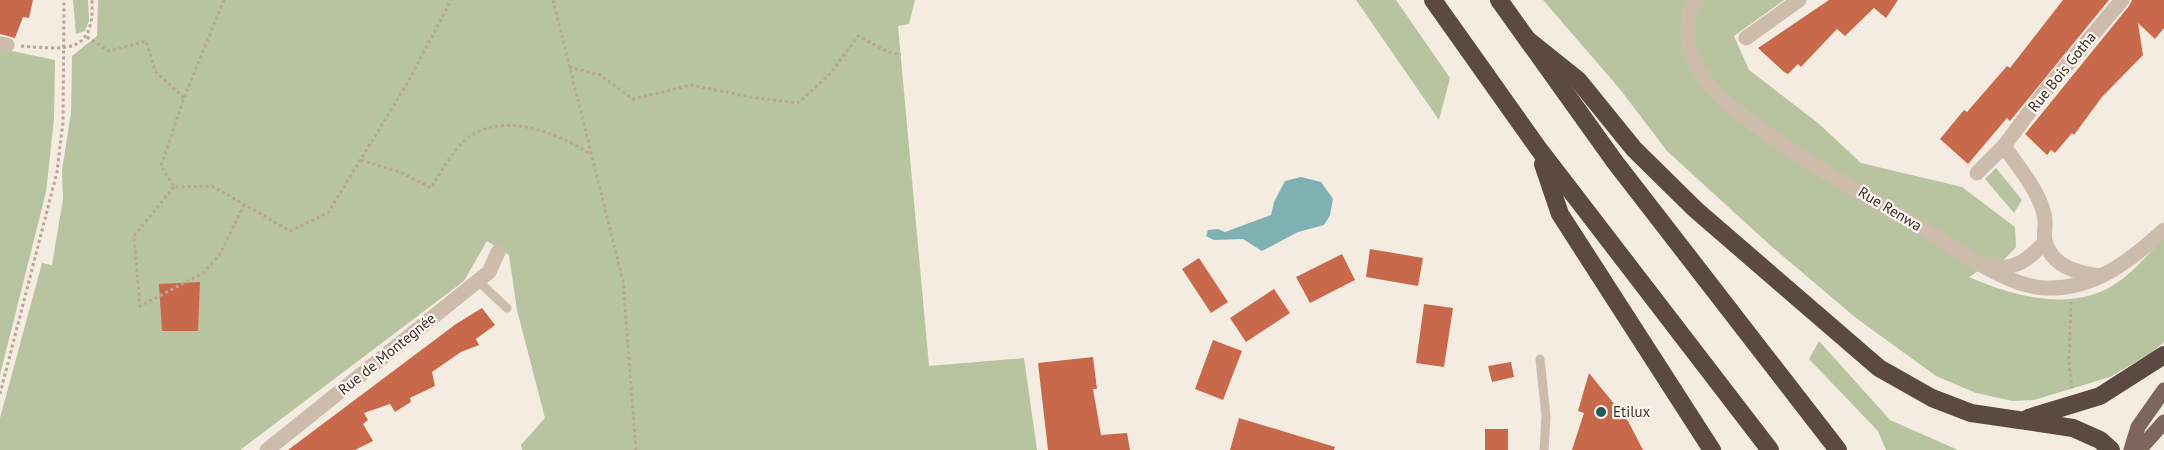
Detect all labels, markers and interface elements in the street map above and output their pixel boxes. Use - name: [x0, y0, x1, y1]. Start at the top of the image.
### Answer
- street label: Rue Bois Gotha: [2024, 28, 2100, 116]
- street label: Rue Renwa: [1855, 182, 1926, 235]
- street label: Rue de Montegnée: [334, 308, 439, 399]
- place label: Etilux: [1613, 402, 1651, 421]
- marker: Etilux: [1594, 405, 1608, 419]

